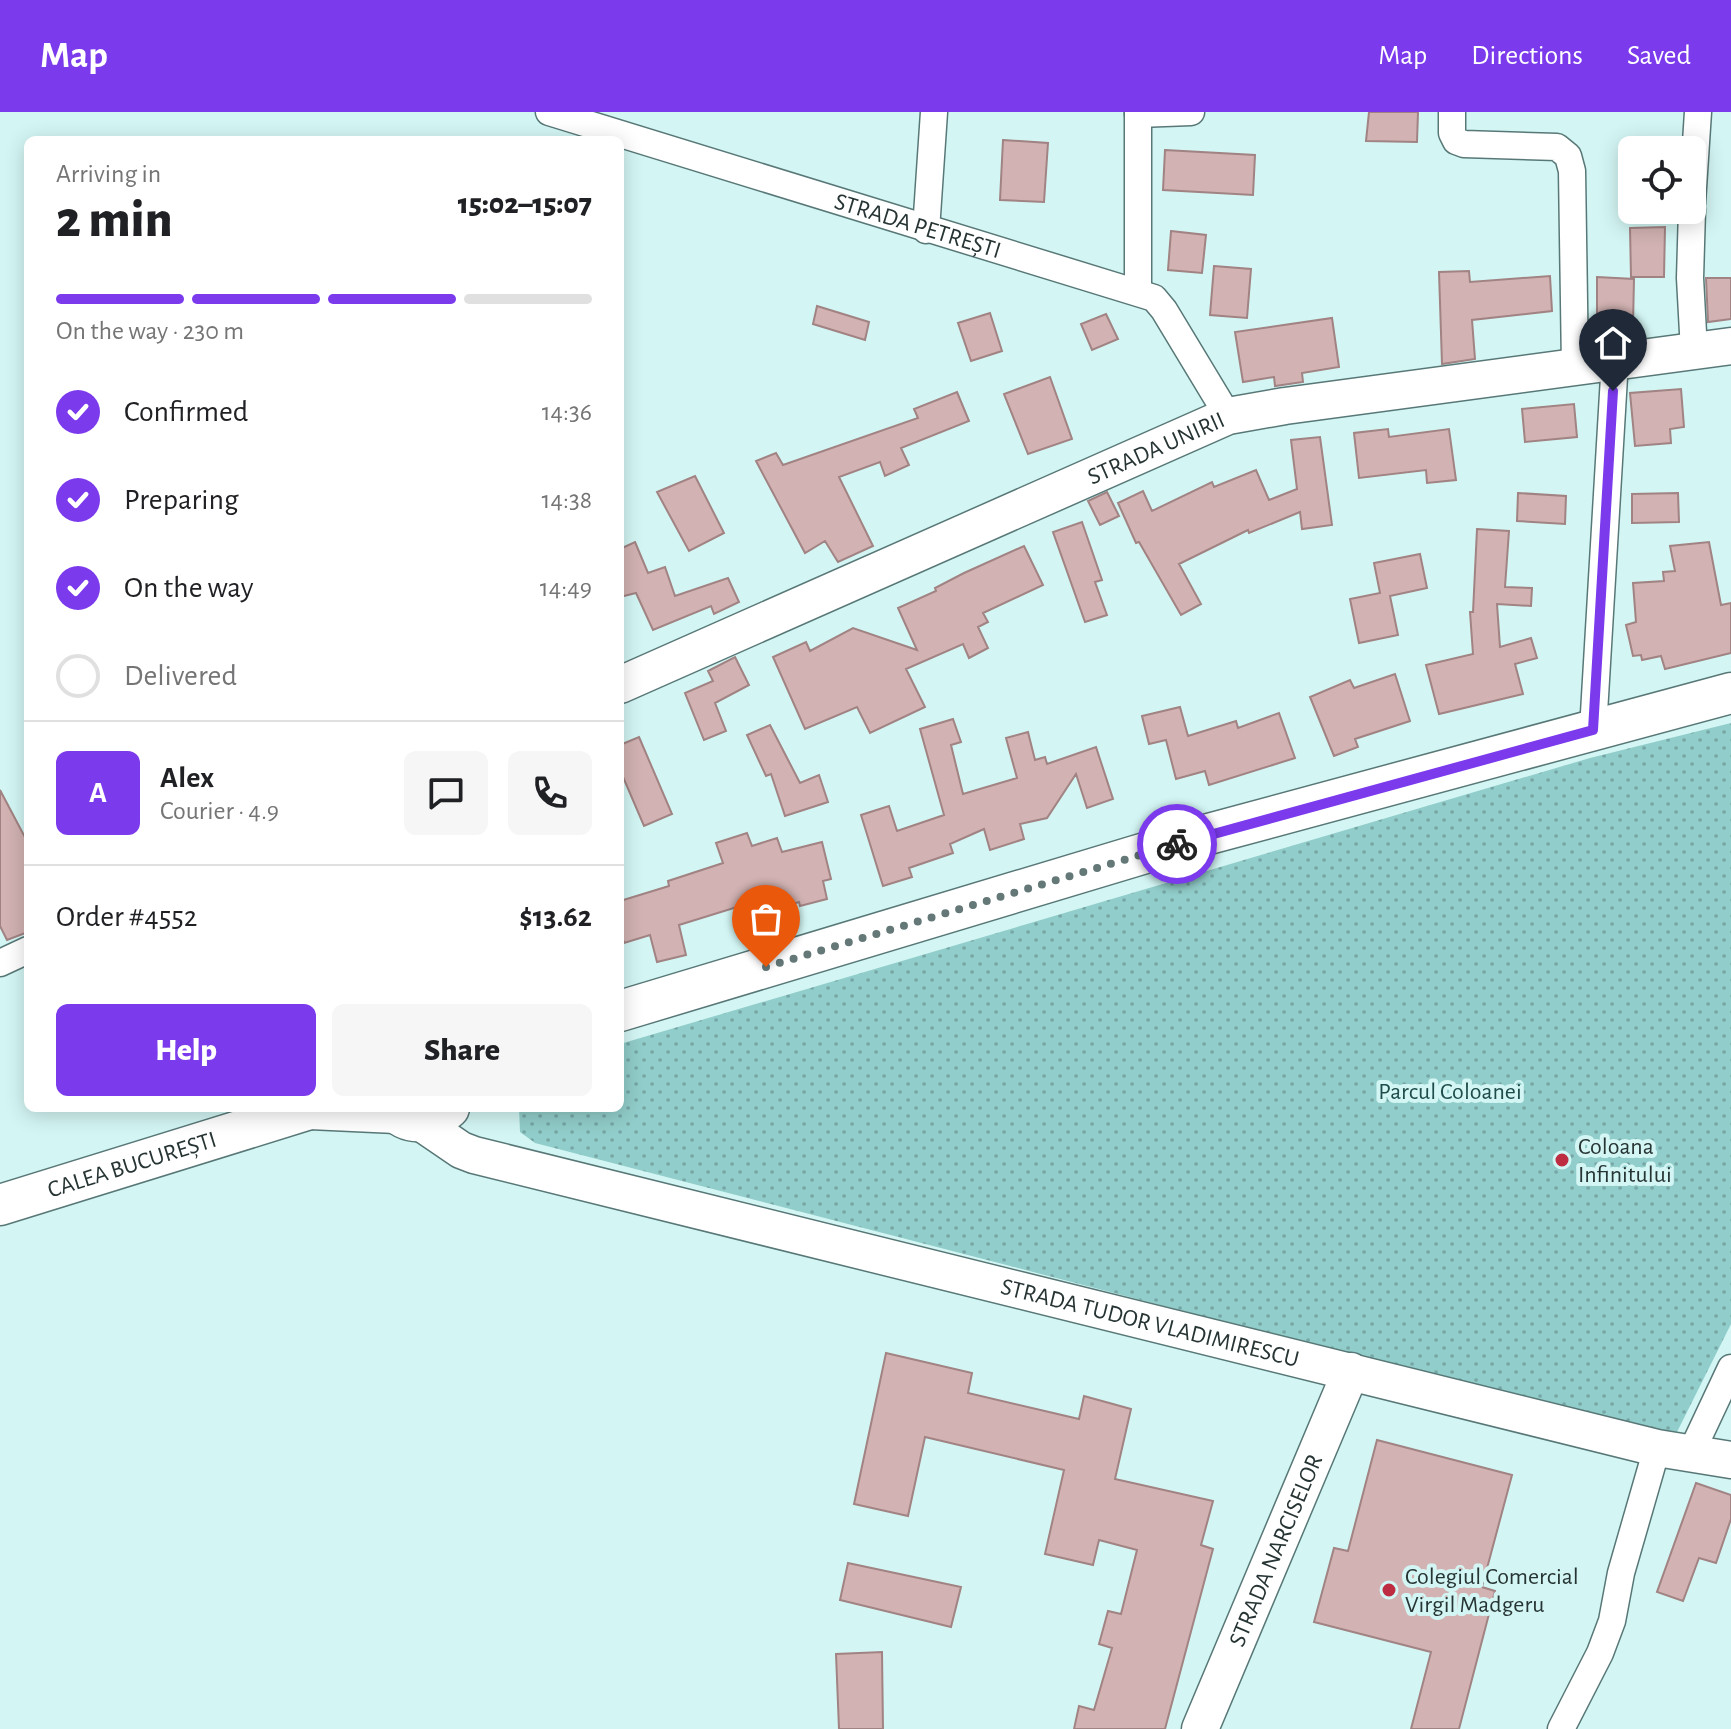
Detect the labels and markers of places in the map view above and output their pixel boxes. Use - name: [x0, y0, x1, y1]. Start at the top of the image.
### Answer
- pin: [1579, 309, 1647, 391]
- pin: [732, 885, 800, 967]
- place label: Coloana Infinitului: [1578, 1135, 1672, 1187]
- marker: Coloana Infinitului: [1553, 1151, 1571, 1169]
- place label: Colegiul Comercial Virgil Madgeru: [1405, 1565, 1579, 1617]
- marker: Colegiul Comercial Virgil Madgeru: [1380, 1581, 1398, 1599]

